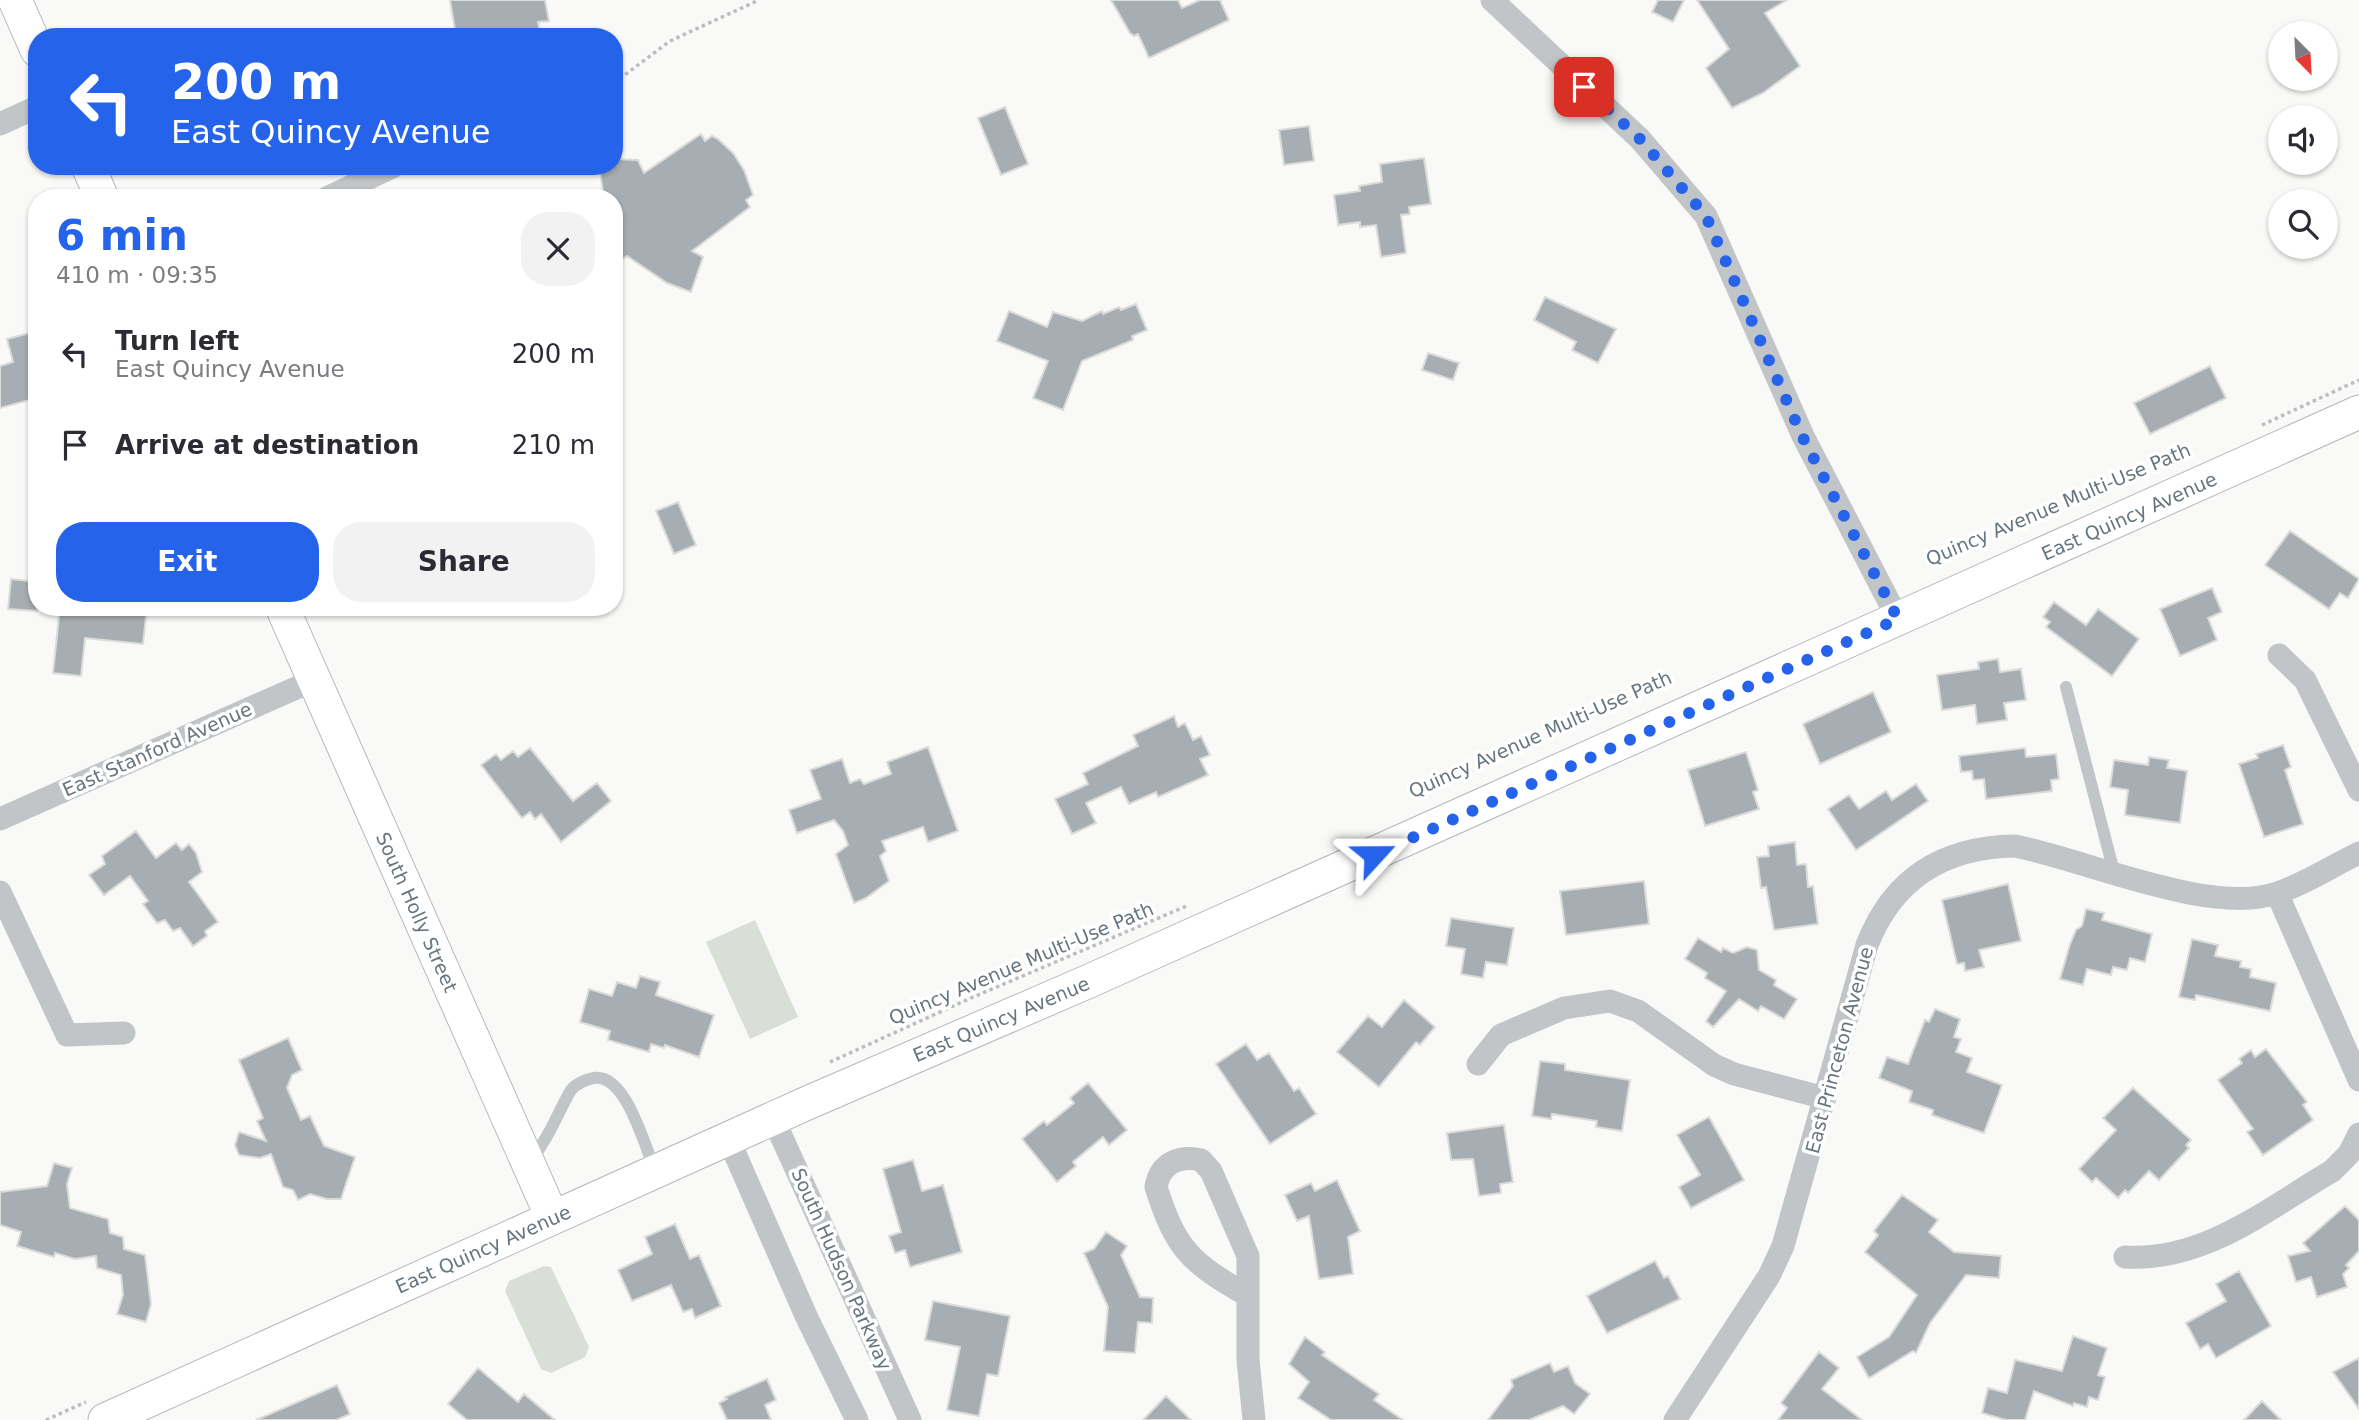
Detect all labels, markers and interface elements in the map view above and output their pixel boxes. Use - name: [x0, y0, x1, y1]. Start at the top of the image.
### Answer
- north arrow: [2268, 21, 2338, 91]
- map controls: [2268, 21, 2338, 259]
- text: 200 m: [171, 54, 341, 111]
- icon: left: [56, 56, 147, 147]
- pin: [1554, 57, 1614, 117]
- icon: arrive: [1565, 68, 1603, 106]
- button: sound: [2268, 105, 2338, 175]
- text: East Quincy Avenue: [171, 113, 490, 151]
- button: search: [2268, 189, 2338, 259]
- text: 6 min: [56, 211, 188, 260]
- button: close: [521, 212, 595, 286]
- text: 410 m · 09:35: [56, 262, 218, 288]
- text: Turn left: [115, 326, 239, 356]
- icon: left: [56, 335, 94, 373]
- text: 200 m: [512, 339, 595, 369]
- text: East Quincy Avenue: [115, 356, 345, 382]
- icon: arrive: [56, 426, 94, 464]
- text: Arrive at destination: [115, 430, 419, 460]
- text: 210 m: [512, 430, 595, 460]
- street label: Quincy Avenue Multi-Use Path: [1922, 438, 2194, 570]
- street label: East Quincy Avenue: [2038, 467, 2220, 565]
- button: Exit: [56, 522, 319, 602]
- button: Share: [333, 522, 595, 602]
- street label: Quincy Avenue Multi-Use Path: [1405, 666, 1675, 802]
- street label: East Stanford Avenue: [59, 697, 255, 801]
- position arrow: [1337, 818, 1411, 892]
- street label: South Holly Street: [372, 829, 462, 995]
- street label: Quincy Avenue Multi-Use Path: [885, 897, 1157, 1029]
- street label: East Princeton Avenue: [1801, 944, 1877, 1156]
- street label: East Quincy Avenue: [909, 972, 1093, 1066]
- street label: South Hudson Parkway: [787, 1165, 897, 1373]
- street label: East Quincy Avenue: [392, 1200, 574, 1298]

